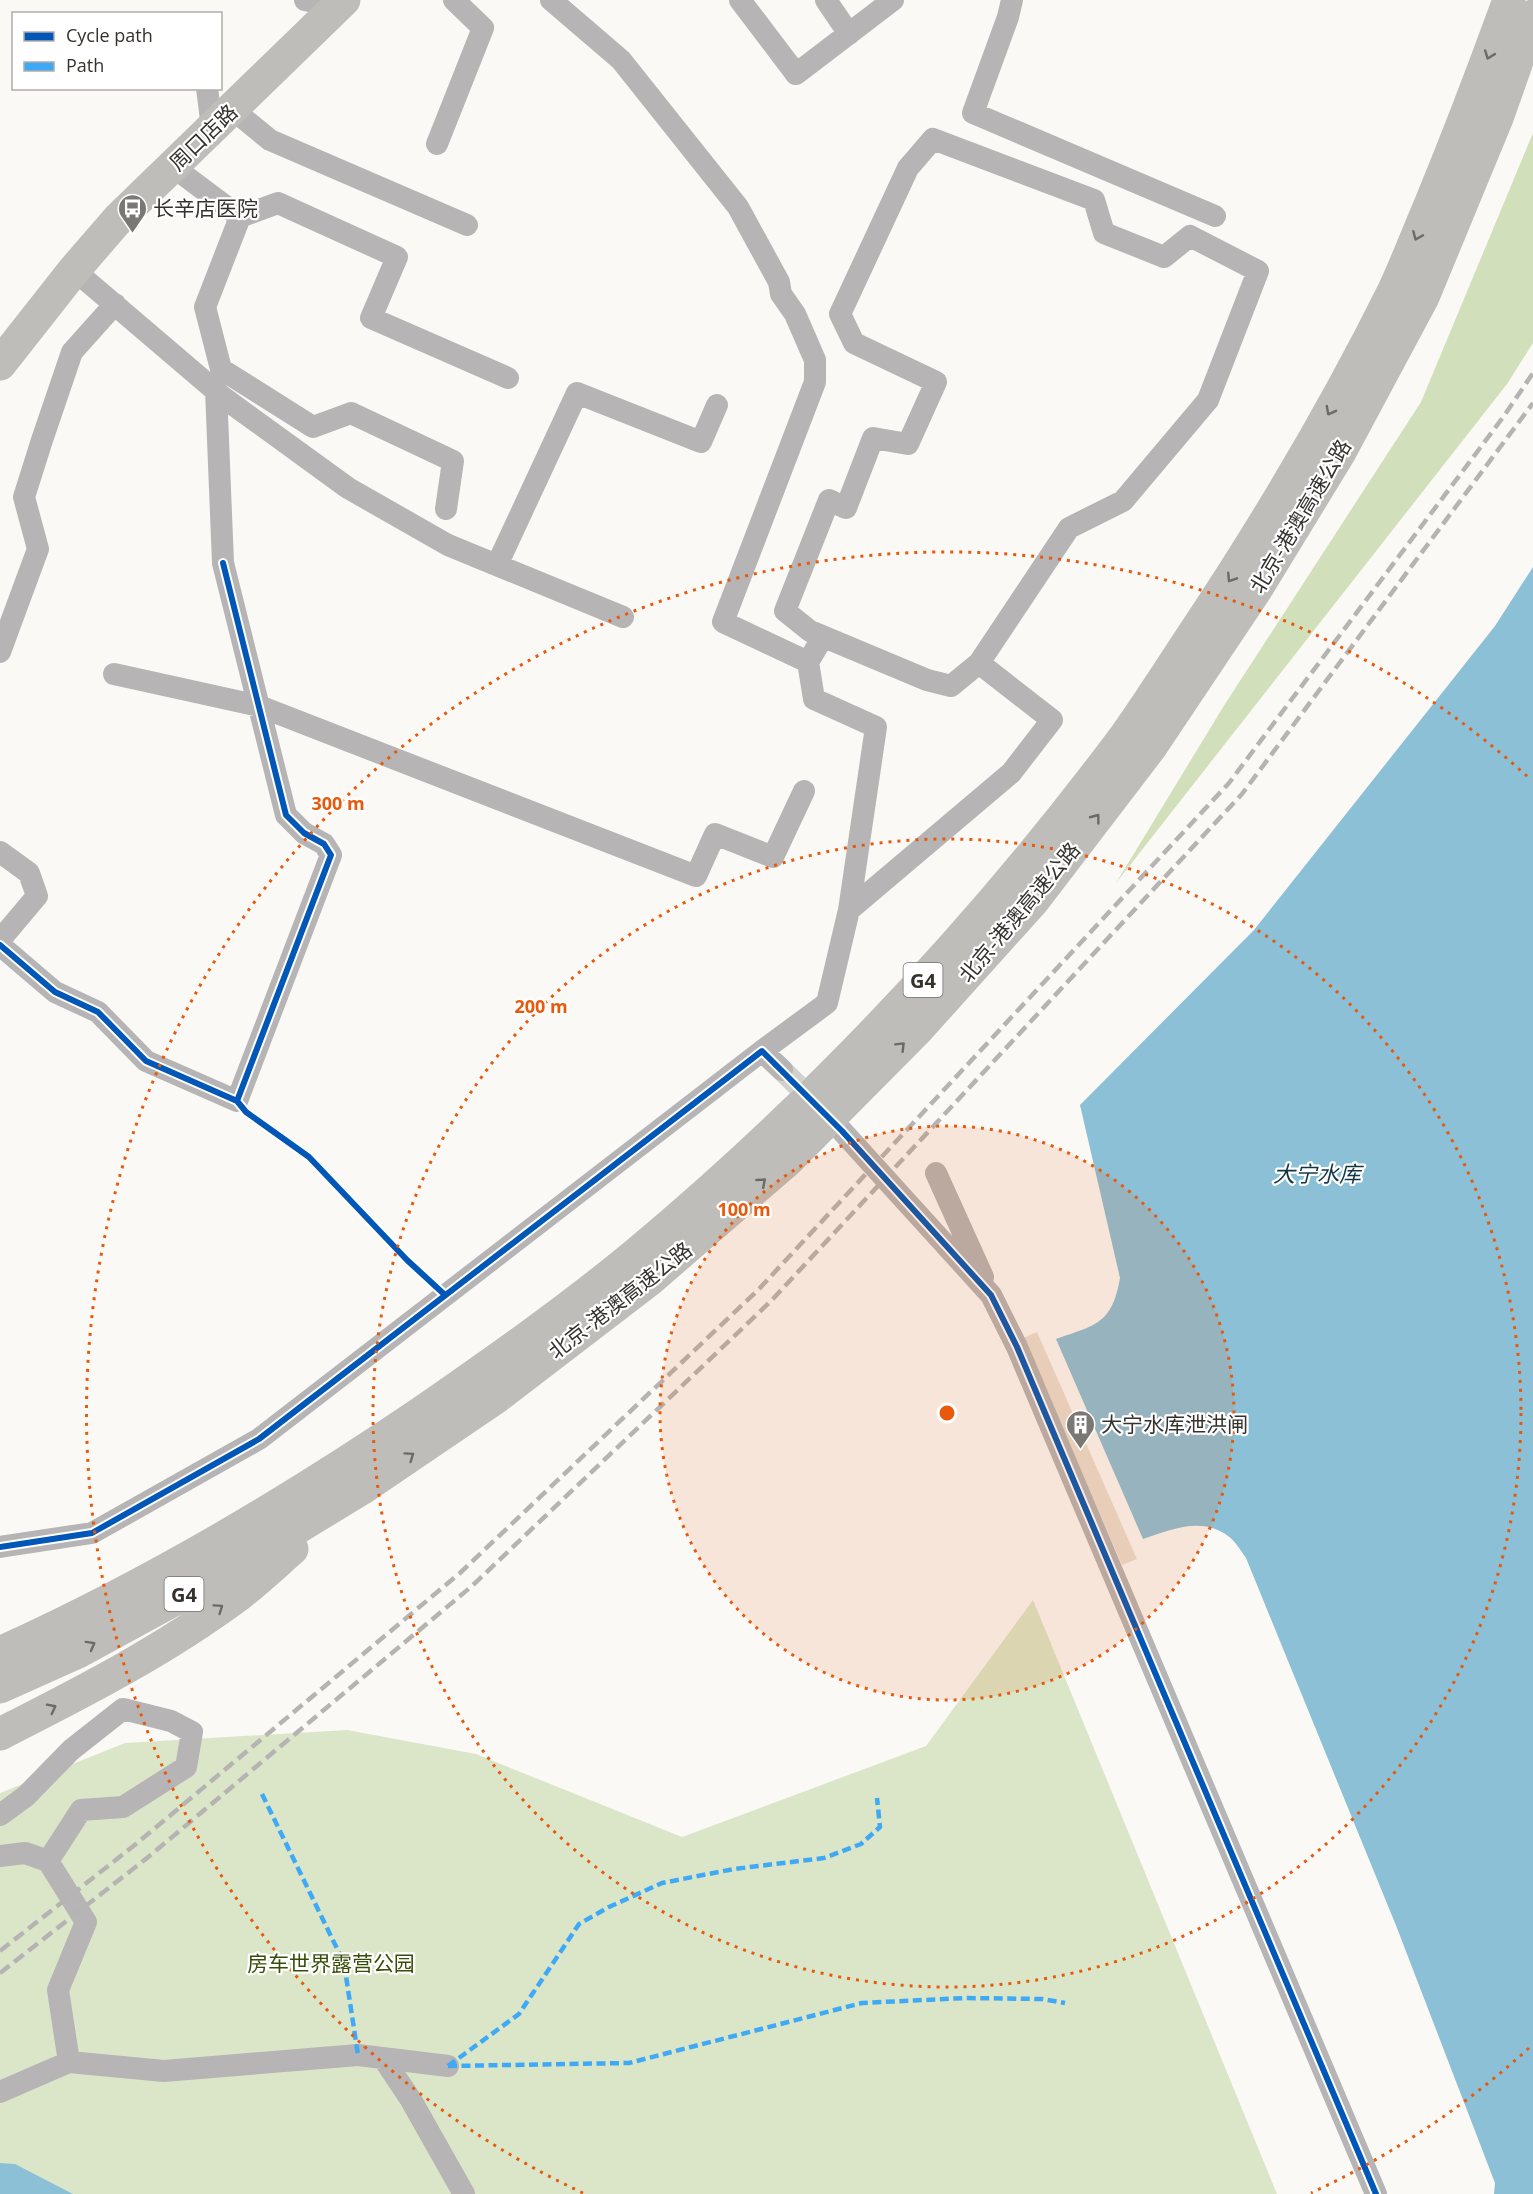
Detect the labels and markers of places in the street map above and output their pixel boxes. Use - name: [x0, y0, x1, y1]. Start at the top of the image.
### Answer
- bus stop icon: 长辛店医院: [116, 192, 148, 234]
- place label: 长辛店医院: [153, 194, 258, 222]
- centre of rings: [937, 1403, 957, 1423]
- building icon: 大宁水库泄洪闸: [1064, 1408, 1096, 1450]
- place label: 大宁水库泄洪闸: [1101, 1410, 1248, 1438]

